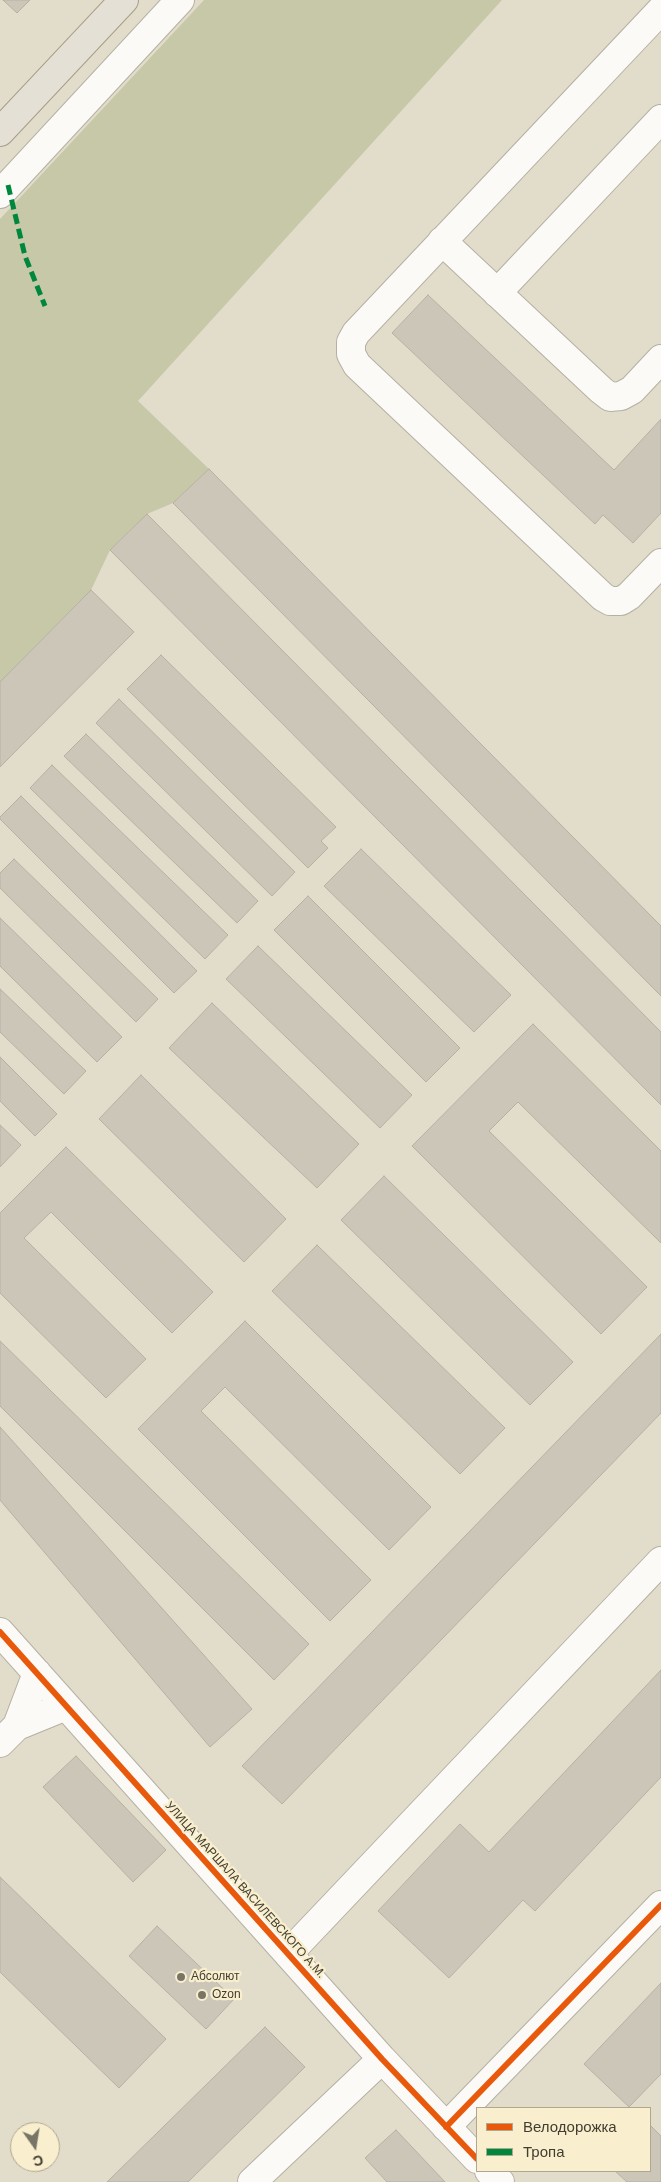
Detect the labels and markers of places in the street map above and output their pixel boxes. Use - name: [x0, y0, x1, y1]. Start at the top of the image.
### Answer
- place label: Абсолют: [191, 1970, 240, 1984]
- marker: Абсолют: [175, 1971, 187, 1983]
- place label: Ozon: [212, 1988, 241, 2002]
- marker: Ozon: [196, 1989, 208, 2001]

